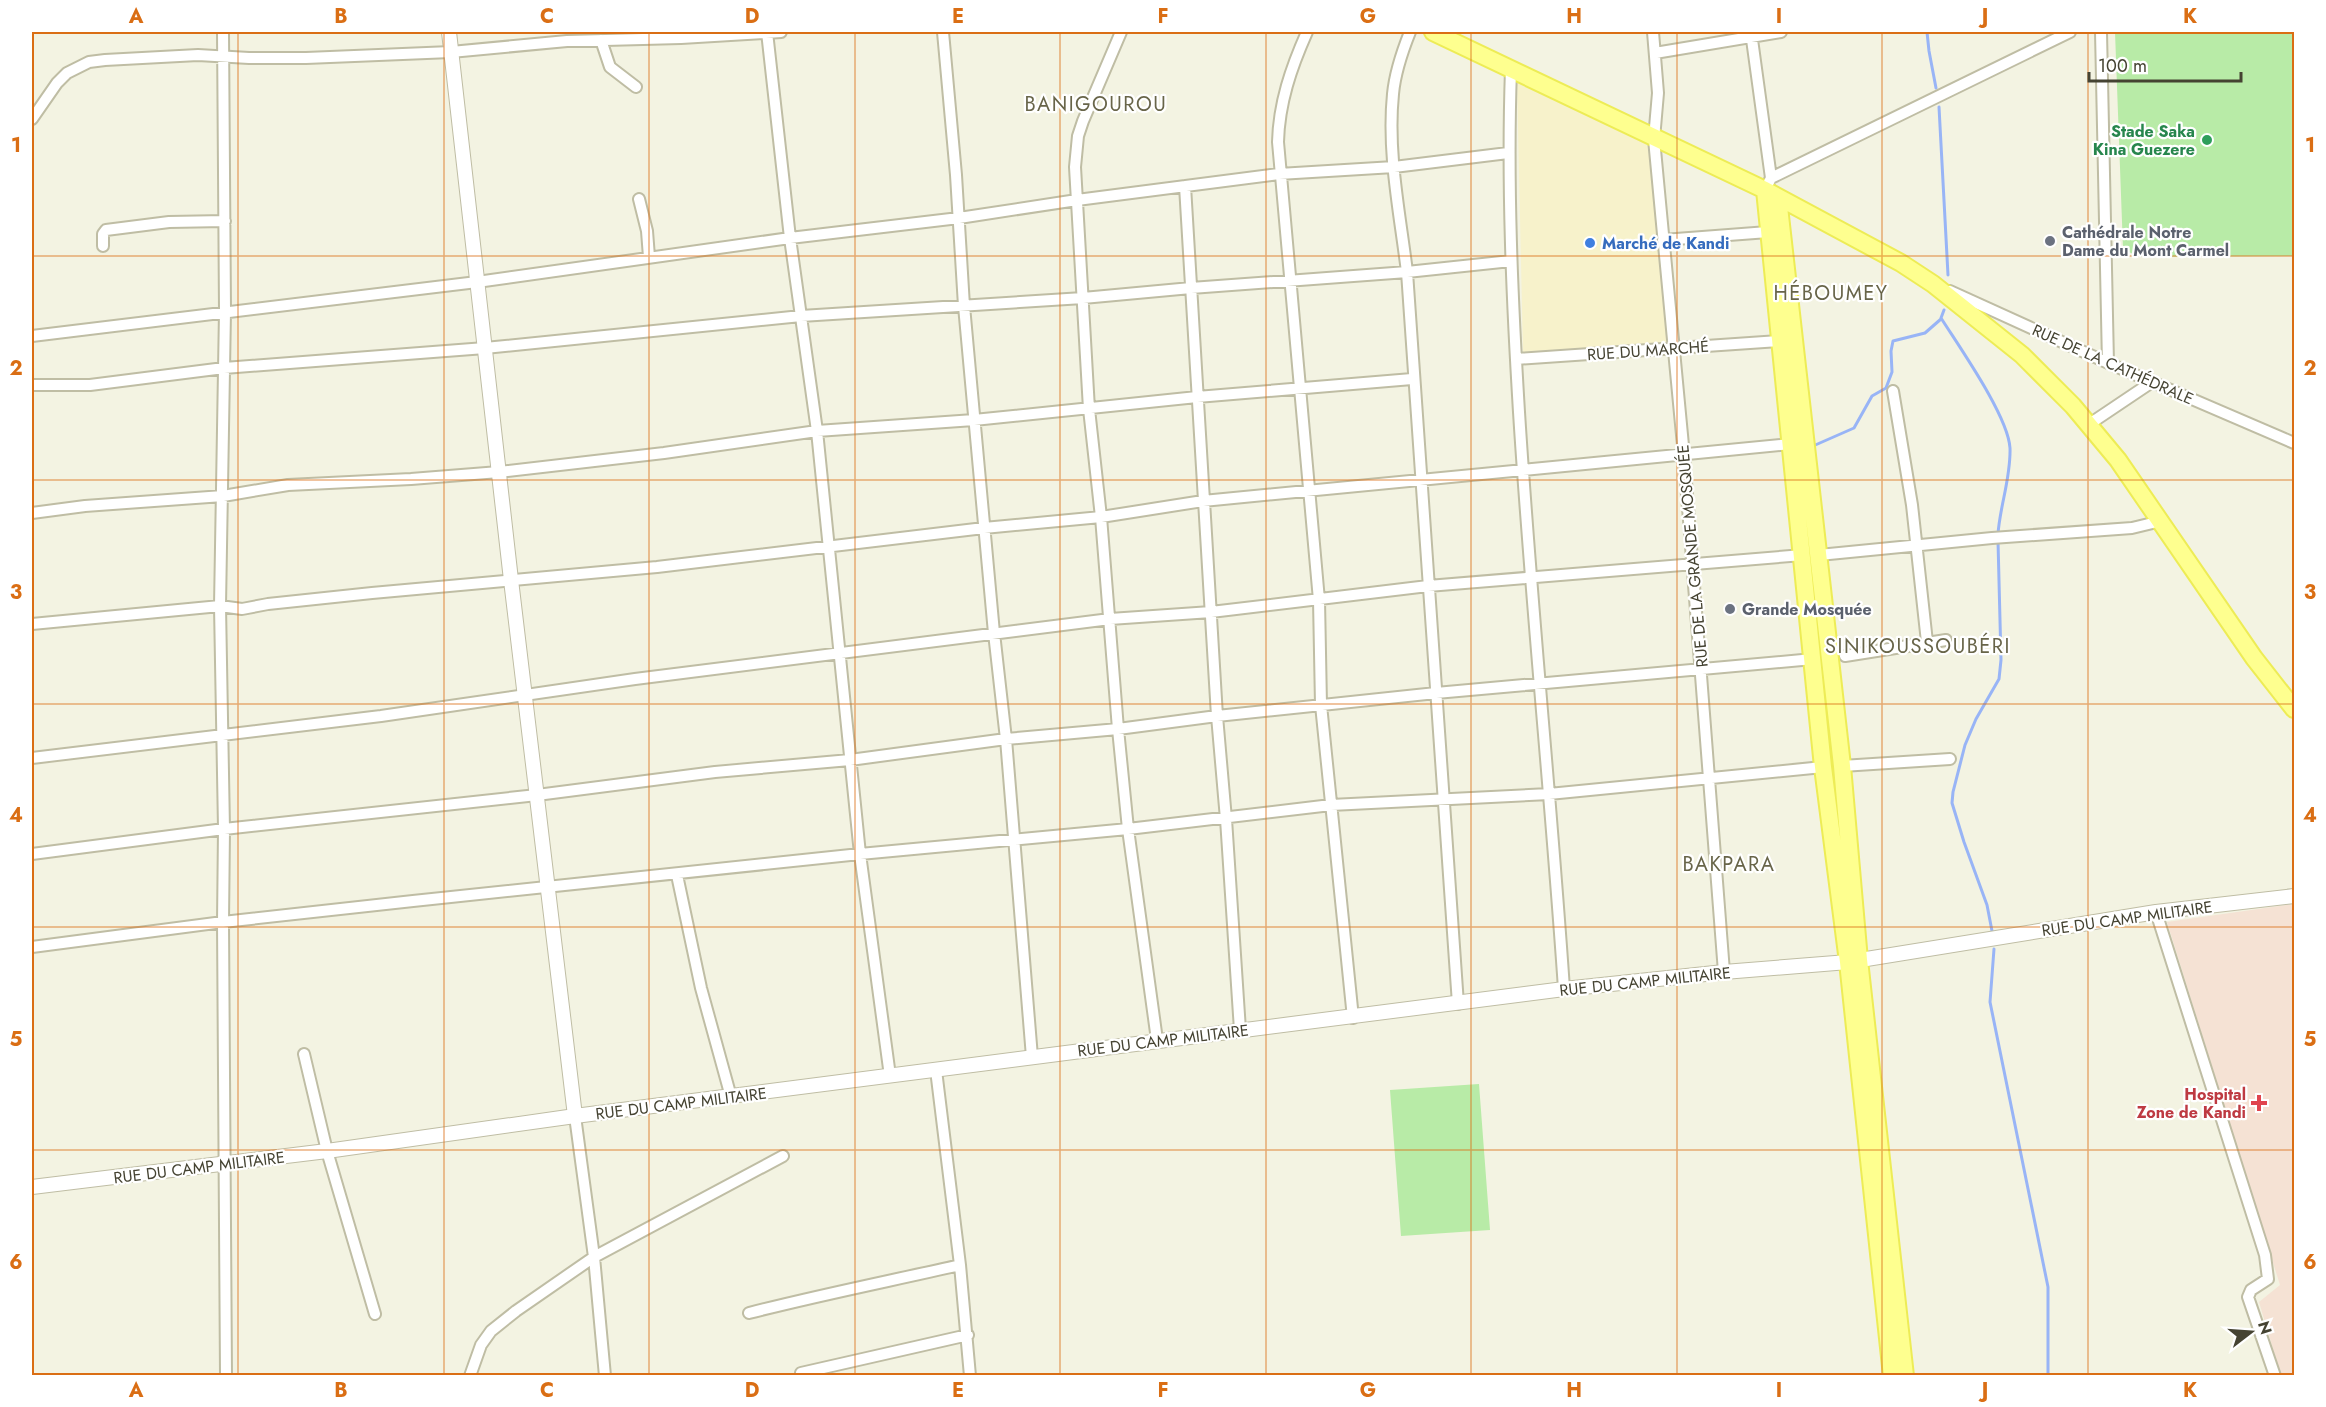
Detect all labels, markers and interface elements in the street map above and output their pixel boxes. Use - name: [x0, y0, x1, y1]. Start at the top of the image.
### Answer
- text: A: [128, 2, 144, 31]
- text: B: [334, 2, 348, 31]
- text: C: [540, 2, 554, 31]
- text: D: [745, 2, 759, 31]
- text: E: [952, 2, 964, 31]
- text: F: [1157, 2, 1169, 31]
- text: G: [1360, 2, 1376, 31]
- text: H: [1566, 2, 1582, 31]
- text: I: [1776, 2, 1782, 31]
- text: J: [1978, 2, 1988, 31]
- text: K: [2183, 2, 2197, 31]
- scale bar: [2089, 45, 2240, 83]
- text: 100 m: [2098, 53, 2147, 79]
- district label: BANIGOUROU: [1025, 90, 1167, 119]
- place label: Stade Saka Kina Guezere: [2093, 120, 2195, 161]
- text: 1: [11, 131, 21, 160]
- text: 1: [2305, 131, 2315, 160]
- marker: Stade Saka Kina Guezere: [2200, 133, 2214, 147]
- place label: Cathédrale Notre Dame du Mont Carmel: [2062, 221, 2229, 262]
- place label: Marché de Kandi: [1602, 232, 1729, 255]
- marker: Cathédrale Notre Dame du Mont Carmel: [2043, 234, 2057, 248]
- marker: Marché de Kandi: [1583, 236, 1597, 250]
- district label: HÉBOUMEY: [1773, 279, 1889, 308]
- street label: RUE DE LA CATHÉDRALE: [2028, 318, 2197, 410]
- street label: RUE DU MARCHÉ: [1586, 335, 1710, 366]
- text: 2: [9, 354, 23, 383]
- text: 2: [2303, 354, 2317, 383]
- street label: RUE DE LA GRANDE MOSQUÉE: [1671, 444, 1714, 668]
- text: 3: [10, 578, 22, 607]
- text: 3: [2304, 578, 2316, 607]
- place label: Grande Mosquée: [1742, 598, 1872, 621]
- marker: Grande Mosquée: [1723, 602, 1737, 616]
- district label: SINIKOUSSOUBÉRI: [1825, 632, 2011, 661]
- text: 4: [9, 801, 23, 830]
- text: 4: [2303, 801, 2317, 830]
- district label: BAKPARA: [1682, 850, 1776, 879]
- street label: RUE DU CAMP MILITAIRE: [2040, 895, 2214, 942]
- street label: RUE DU CAMP MILITAIRE: [1558, 961, 1732, 1002]
- street label: RUE DU CAMP MILITAIRE: [1076, 1019, 1250, 1062]
- text: 5: [10, 1025, 23, 1054]
- text: 5: [2304, 1025, 2317, 1054]
- street label: RUE DU CAMP MILITAIRE: [594, 1082, 768, 1125]
- place label: Hospital Zone de Kandi: [2137, 1083, 2246, 1124]
- marker: Hospital Zone de Kandi: [2250, 1094, 2268, 1112]
- street label: RUE DU CAMP MILITAIRE: [112, 1146, 286, 1189]
- text: 6: [9, 1248, 23, 1277]
- text: 6: [2303, 1248, 2317, 1277]
- north arrow: [2221, 1302, 2281, 1362]
- text: N: [2252, 1318, 2278, 1337]
- text: A: [128, 1376, 144, 1405]
- text: B: [334, 1376, 348, 1405]
- text: C: [540, 1376, 554, 1405]
- text: D: [745, 1376, 759, 1405]
- text: E: [952, 1376, 964, 1405]
- text: F: [1157, 1376, 1169, 1405]
- text: G: [1360, 1376, 1376, 1405]
- text: H: [1566, 1376, 1582, 1405]
- text: I: [1776, 1376, 1782, 1405]
- text: J: [1978, 1376, 1988, 1405]
- text: K: [2183, 1376, 2197, 1405]

